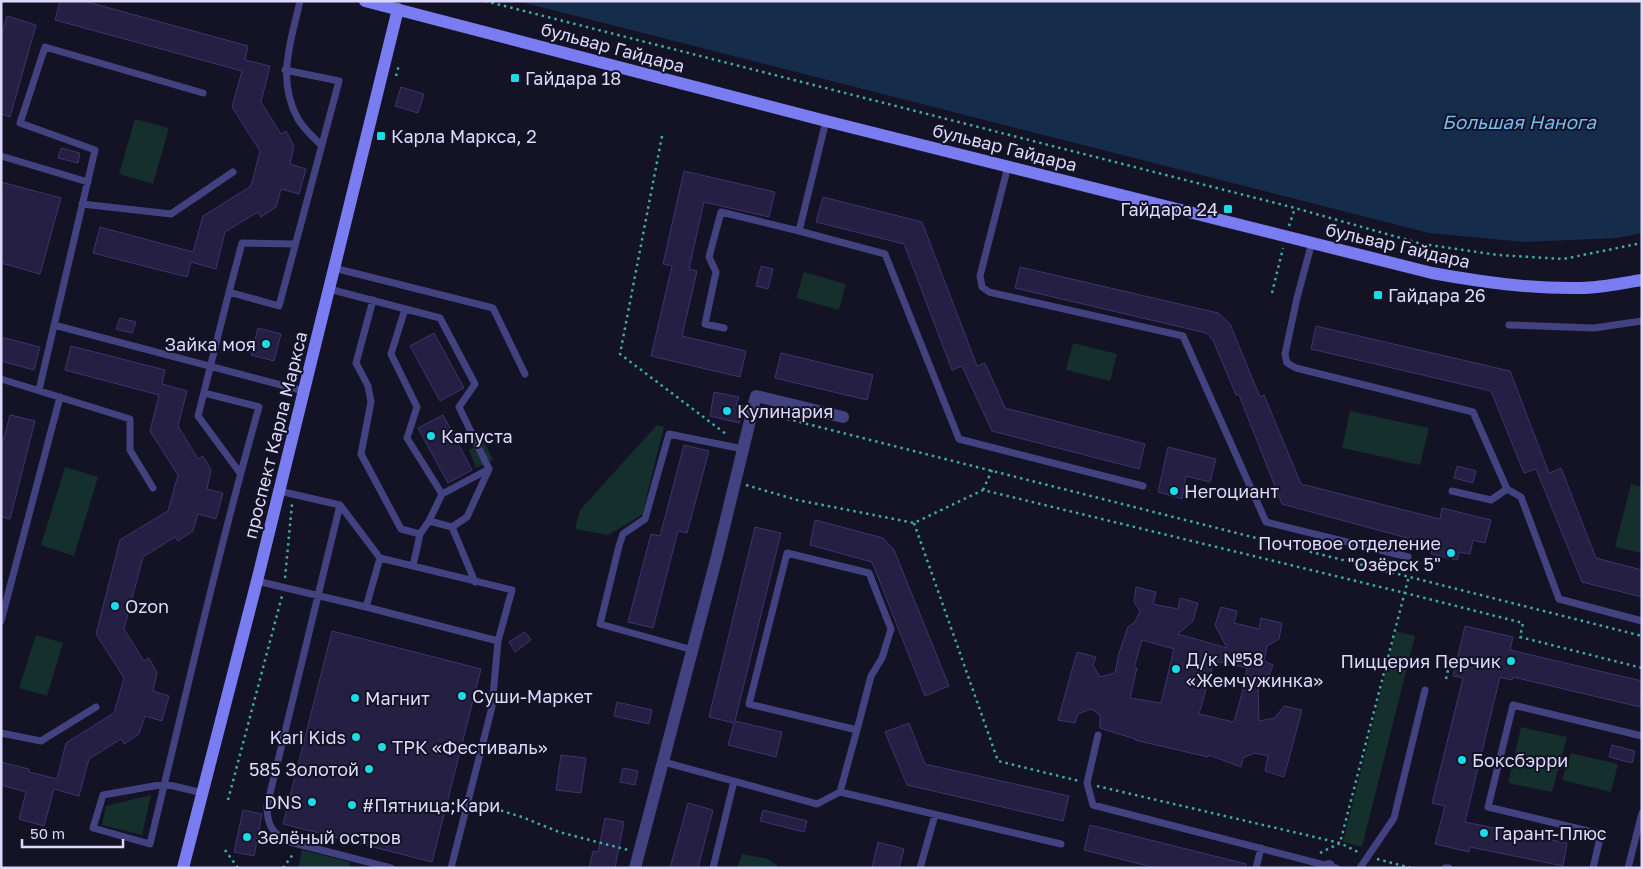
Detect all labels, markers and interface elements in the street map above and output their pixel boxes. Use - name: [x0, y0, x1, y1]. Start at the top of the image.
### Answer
- street label: бульвар Гайдара: [539, 17, 687, 77]
- place label: Гайдара 18: [525, 67, 621, 89]
- marker: Гайдара 18: [509, 72, 521, 84]
- water label: Большая Нанога: [1442, 110, 1597, 133]
- street label: бульвар Гайдара: [931, 118, 1079, 176]
- place label: Карла Маркса, 2: [391, 125, 537, 147]
- marker: Карла Маркса, 2: [375, 130, 387, 142]
- place label: Гайдара 24: [1120, 198, 1218, 220]
- marker: Гайдара 24: [1222, 203, 1234, 215]
- street label: бульвар Гайдара: [1323, 218, 1473, 272]
- place label: Гайдара 26: [1388, 284, 1486, 306]
- marker: Гайдара 26: [1372, 289, 1384, 301]
- street label: проспект Карла Маркса: [239, 329, 311, 541]
- place label: Зайка моя: [164, 333, 256, 355]
- marker: Зайка моя: [260, 338, 272, 350]
- place label: Кулинария: [737, 400, 834, 422]
- marker: Кулинария: [721, 405, 733, 417]
- place label: Капуста: [441, 425, 513, 447]
- marker: Капуста: [425, 430, 437, 442]
- place label: Негоциант: [1184, 480, 1279, 502]
- marker: Негоциант: [1168, 485, 1180, 497]
- place label: Почтовое отделение "Озёрск 5": [1258, 532, 1441, 575]
- marker: Почтовое отделение "Озёрск 5": [1445, 547, 1457, 559]
- place label: Ozon: [125, 595, 169, 617]
- marker: Ozon: [109, 600, 121, 612]
- place label: Д/к №58 «Жемчужинка»: [1186, 648, 1323, 691]
- place label: Пиццерия Перчик: [1341, 650, 1501, 672]
- marker: Пиццерия Перчик: [1505, 655, 1517, 667]
- marker: Д/к №58 «Жемчужинка»: [1170, 663, 1182, 675]
- place label: Суши-Маркет: [472, 685, 593, 707]
- place label: Магнит: [365, 687, 430, 709]
- marker: Суши-Маркет: [456, 690, 468, 702]
- marker: Магнит: [349, 692, 361, 704]
- place label: Kari Kids: [269, 726, 346, 748]
- marker: Kari Kids: [350, 731, 362, 743]
- place label: ТРК «Фестиваль»: [392, 736, 548, 758]
- marker: ТРК «Фестиваль»: [376, 741, 388, 753]
- place label: Боксбэрри: [1472, 749, 1568, 771]
- marker: Боксбэрри: [1456, 754, 1468, 766]
- place label: 585 Золотой: [249, 758, 359, 780]
- marker: 585 Золотой: [363, 763, 375, 775]
- place label: DNS: [264, 791, 302, 813]
- place label: #Пятница;Кари: [362, 794, 500, 816]
- marker: DNS: [306, 796, 318, 808]
- marker: #Пятница;Кари: [346, 799, 358, 811]
- scale bar: [22, 816, 124, 848]
- place label: Гарант-Плюс: [1494, 822, 1607, 844]
- text: 50 m: [30, 824, 65, 842]
- place label: Зелёный остров: [257, 826, 401, 848]
- marker: Гарант-Плюс: [1478, 827, 1490, 839]
- marker: Зелёный остров: [241, 831, 253, 843]

